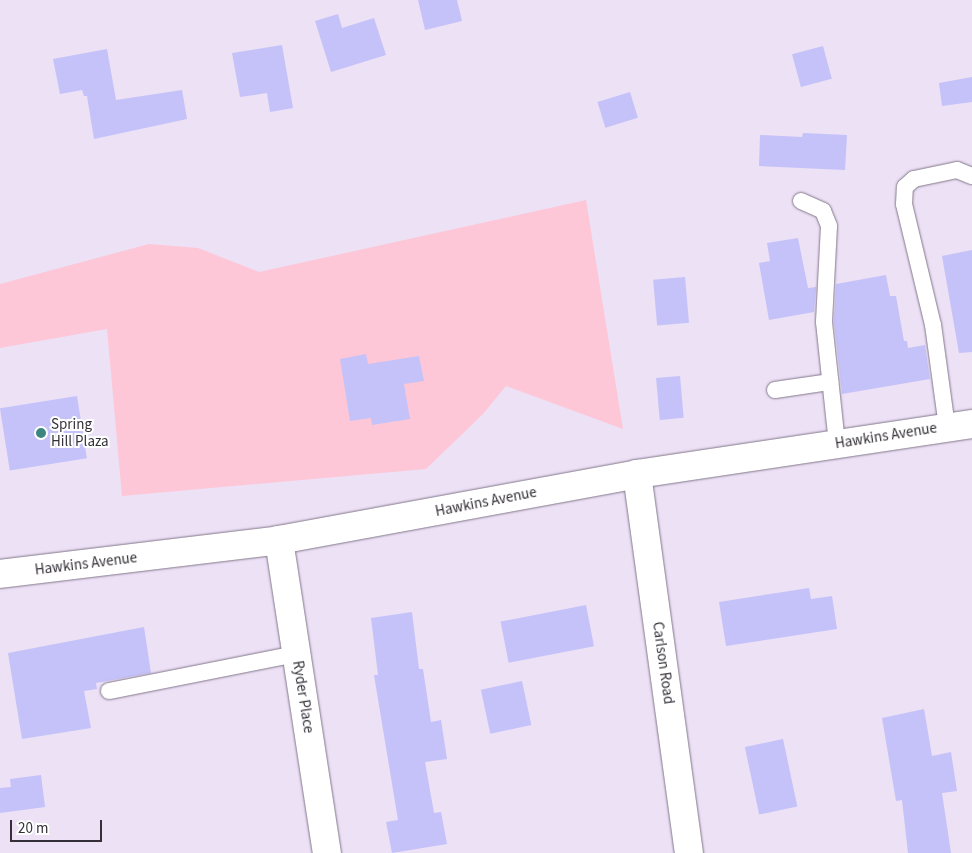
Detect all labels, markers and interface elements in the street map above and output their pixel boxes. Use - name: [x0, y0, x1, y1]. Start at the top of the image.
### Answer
- place label: Spring Hill Plaza: [51, 415, 109, 450]
- street label: Hawkins Avenue: [834, 419, 938, 453]
- marker: Spring Hill Plaza: [35, 427, 47, 439]
- street label: Hawkins Avenue: [434, 483, 538, 521]
- street label: Hawkins Avenue: [34, 549, 138, 579]
- street label: Carlson Road: [648, 621, 678, 705]
- street label: Ryder Place: [288, 659, 318, 735]
- scale bar: [12, 810, 105, 842]
- text: 20 m: [18, 818, 48, 839]

